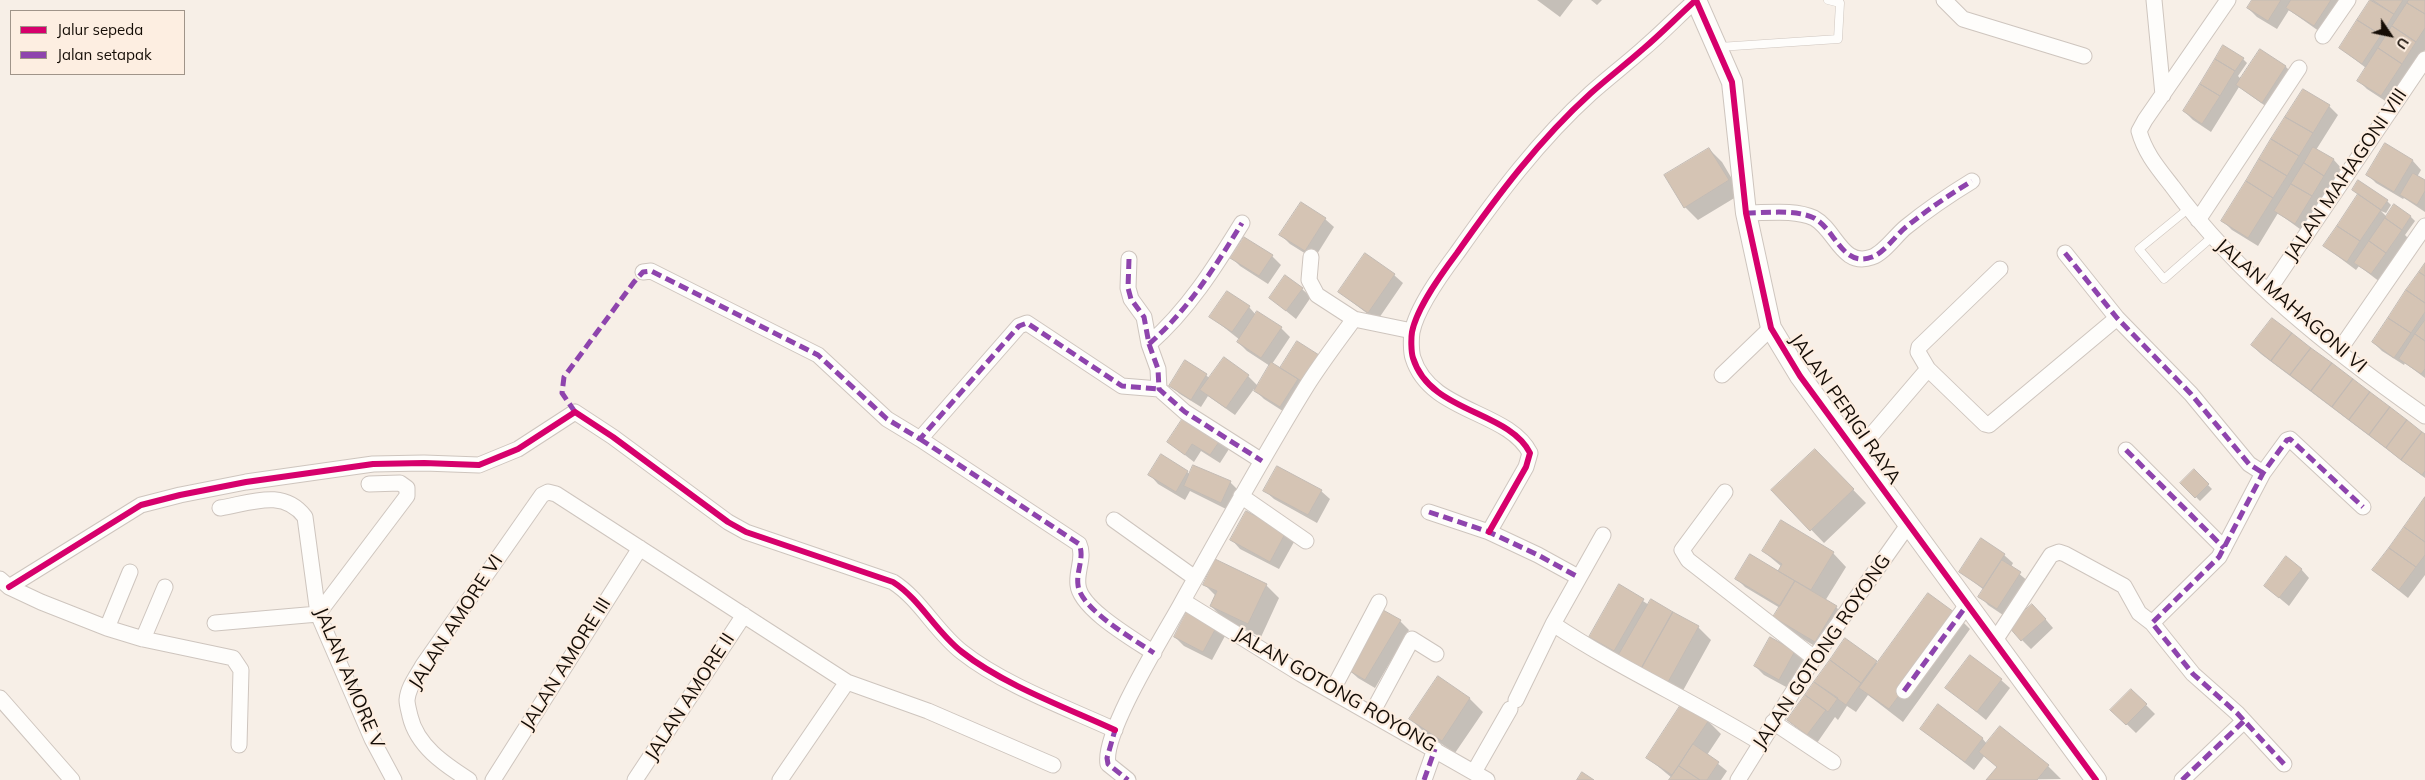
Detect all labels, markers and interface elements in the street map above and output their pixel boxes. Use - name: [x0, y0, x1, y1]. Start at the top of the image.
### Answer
- legend: [10, 10, 185, 75]
- north arrow: [2365, 10, 2415, 60]
- text: Jalur sepeda: [57, 20, 143, 39]
- text: U: [2392, 34, 2413, 53]
- text: Jalan setapak: [57, 45, 152, 64]
- street label: JALAN MAHAGONI VIII: [2280, 85, 2412, 265]
- street label: JALAN MAHAGONI VI: [2211, 234, 2371, 378]
- street label: JALAN PERIGI RAYA: [1784, 329, 1906, 489]
- street label: JALAN GOTONG ROYONG: [1748, 550, 1896, 754]
- street label: JALAN AMORE VI: [404, 551, 508, 693]
- street label: JALAN AMORE III: [516, 593, 616, 735]
- street label: JALAN AMORE V: [309, 604, 389, 752]
- street label: JALAN GOTONG ROYONG: [1230, 623, 1440, 757]
- street label: JALAN AMORE II: [640, 629, 740, 765]

